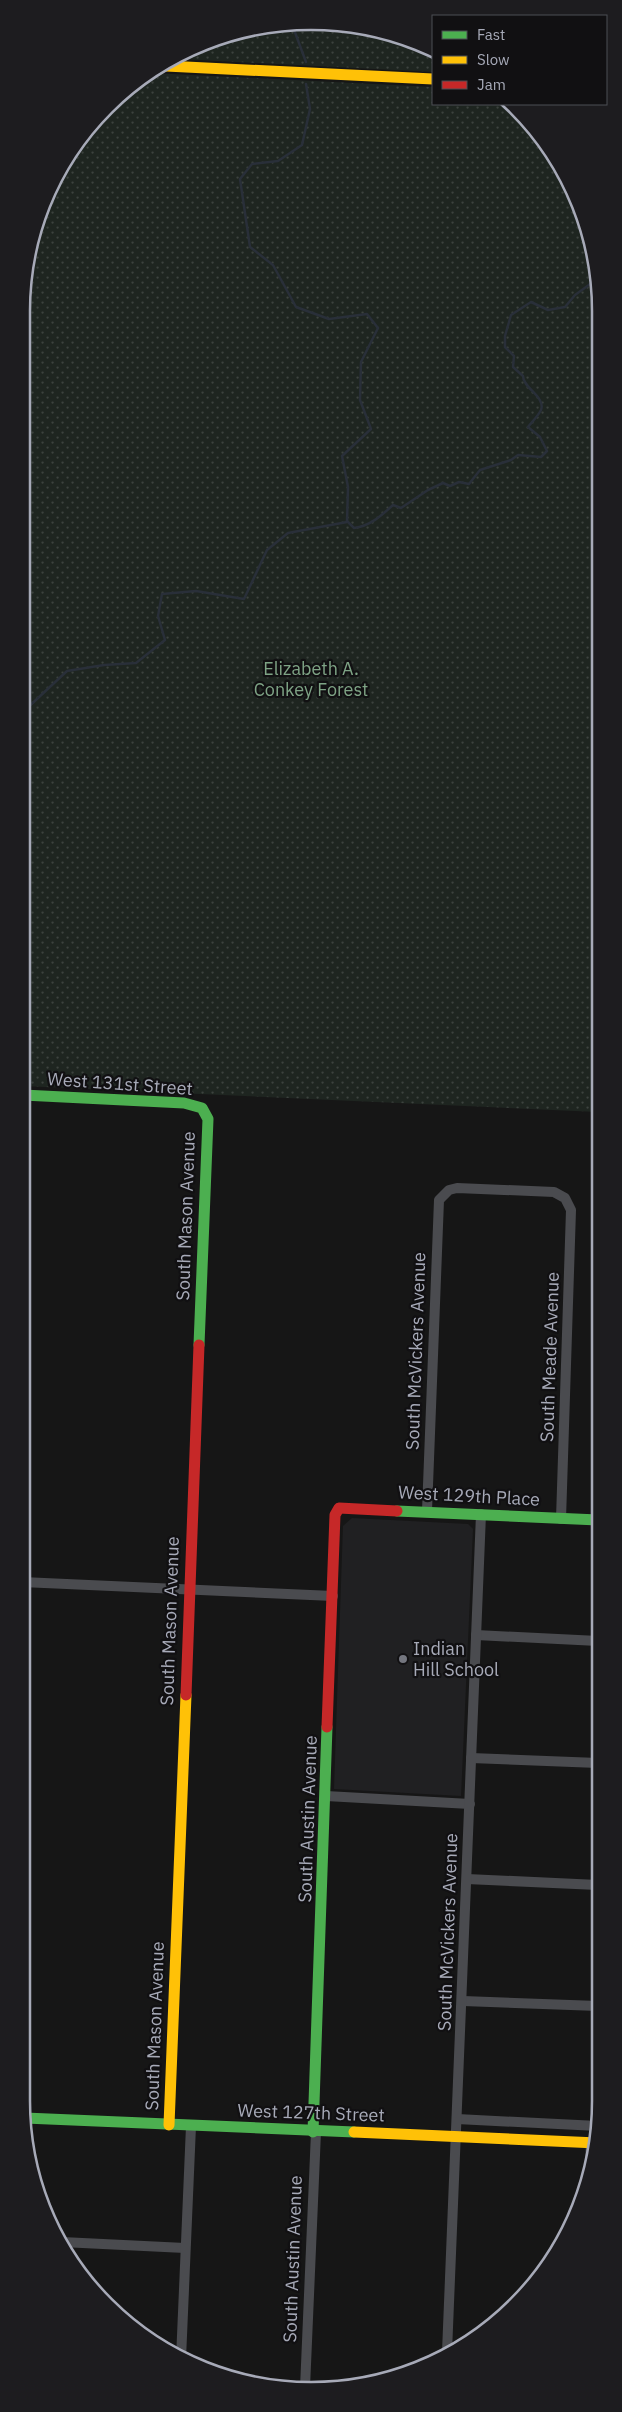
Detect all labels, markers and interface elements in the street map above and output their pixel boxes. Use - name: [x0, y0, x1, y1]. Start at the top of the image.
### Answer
- legend: [432, 15, 607, 105]
- text: Fast: [477, 25, 505, 44]
- text: Slow: [477, 50, 510, 69]
- text: Jam: [477, 75, 506, 94]
- park label: Elizabeth A. Conkey Forest: [254, 657, 368, 701]
- street label: West 131st Street: [46, 1067, 194, 1100]
- street label: South Mason Avenue: [171, 1131, 200, 1301]
- street label: South McVickers Avenue: [401, 1252, 430, 1450]
- street label: South Meade Avenue: [535, 1271, 564, 1443]
- street label: West 129th Place: [397, 1480, 541, 1511]
- street label: South Mason Avenue: [155, 1536, 184, 1706]
- place label: Indian Hill School: [413, 1637, 499, 1681]
- marker: Indian Hill School: [397, 1653, 409, 1665]
- street label: South Austin Avenue: [293, 1735, 322, 1903]
- street label: South McVickers Avenue: [433, 1833, 462, 2031]
- street label: South Mason Avenue: [140, 1941, 169, 2111]
- street label: West 127th Street: [237, 2098, 385, 2127]
- street label: South Austin Avenue: [278, 2175, 307, 2343]

